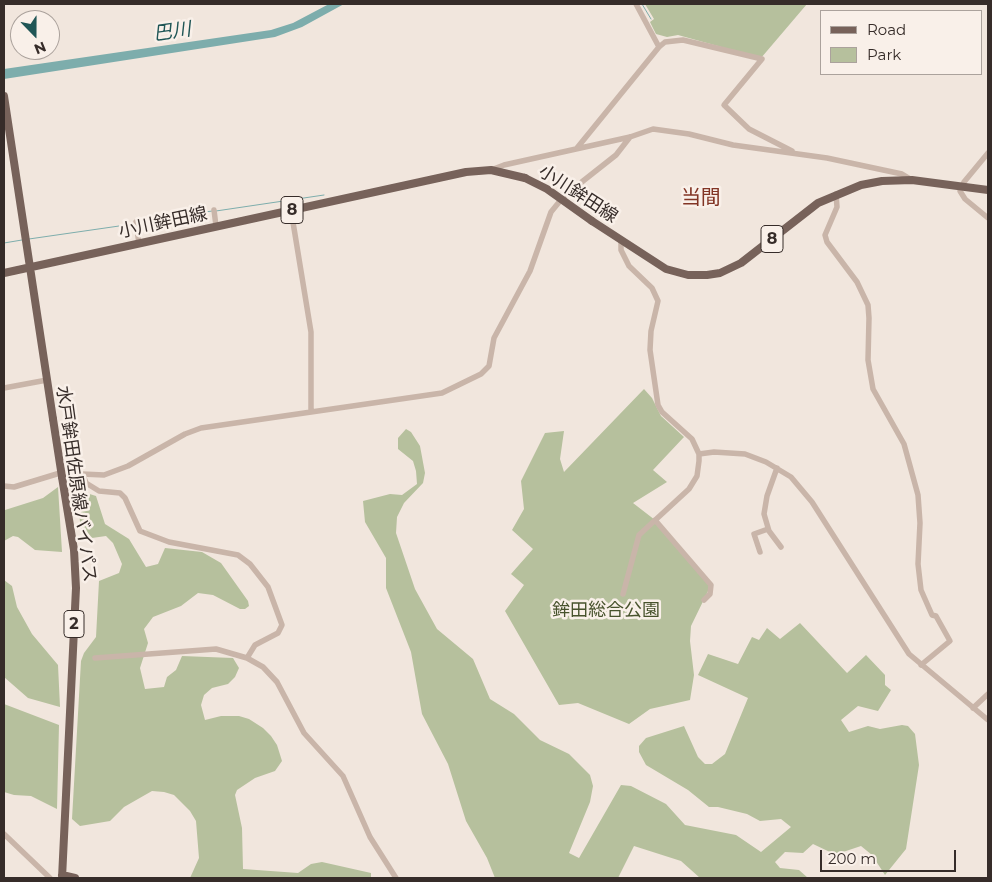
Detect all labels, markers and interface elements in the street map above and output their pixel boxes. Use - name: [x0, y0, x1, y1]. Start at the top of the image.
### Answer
- north arrow: [10, 10, 60, 60]
- legend: [820, 10, 982, 75]
- water label: 巴川: [152, 18, 192, 46]
- text: Road: [867, 20, 906, 39]
- text: N: [32, 38, 49, 58]
- text: Park: [867, 45, 901, 64]
- street label: 小川鉾田線: [534, 160, 622, 228]
- district label: 当間: [681, 186, 721, 210]
- road number: 8: [281, 196, 303, 224]
- street label: 小川鉾田線: [117, 203, 209, 243]
- road number: 8: [761, 225, 783, 252]
- street label: 水戸鉾田佐原線バイパス: [52, 384, 100, 584]
- park label: 鉾田総合公園: [552, 600, 660, 622]
- road number: 2: [64, 610, 84, 638]
- scale bar: [822, 840, 958, 872]
- text: 200 m: [828, 849, 876, 868]

